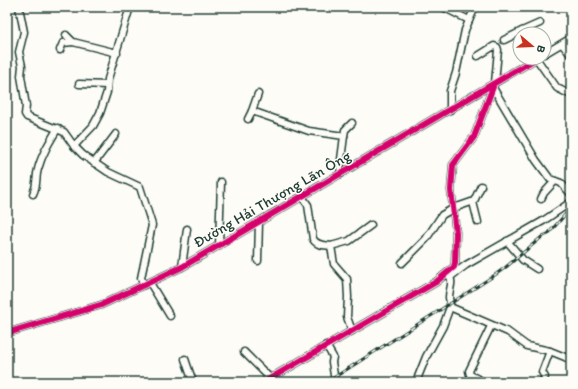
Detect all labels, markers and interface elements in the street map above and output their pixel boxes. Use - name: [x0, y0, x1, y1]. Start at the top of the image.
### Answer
- north arrow: [512, 26, 552, 66]
- text: B: [534, 44, 548, 55]
- street label: Đường Hải Thượng Lãn Ông: [190, 146, 354, 251]

